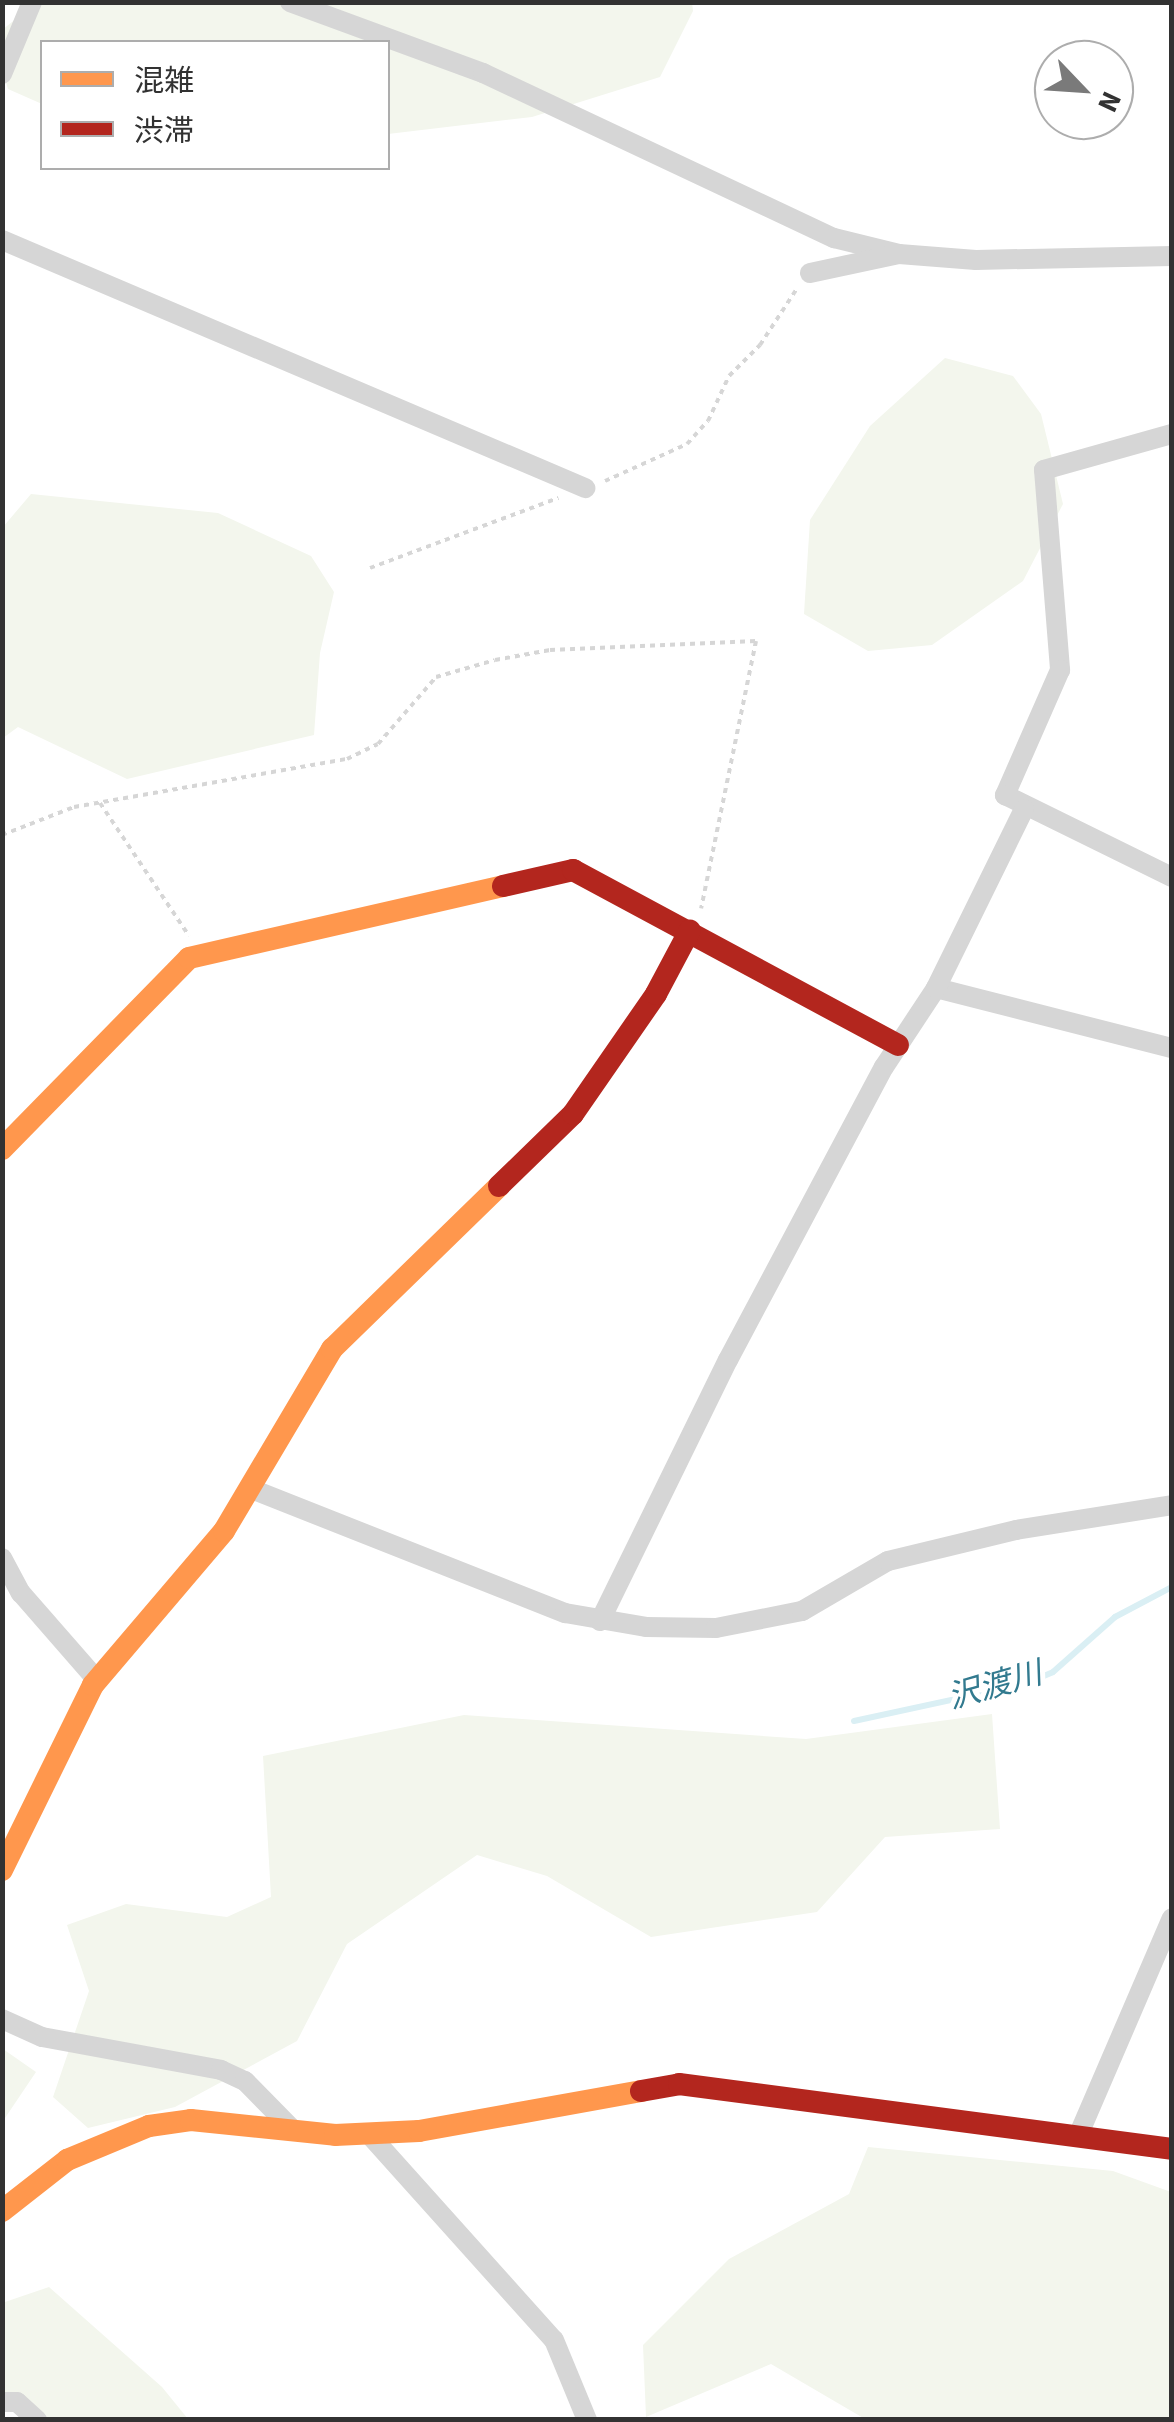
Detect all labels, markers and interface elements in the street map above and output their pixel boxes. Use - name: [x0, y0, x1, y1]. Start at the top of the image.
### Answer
- legend: [40, 40, 390, 170]
- north arrow: [1034, 40, 1134, 140]
- text: 混雑: [134, 60, 194, 103]
- text: N: [1087, 85, 1131, 119]
- text: 渋滞: [134, 110, 194, 153]
- water label: 沢渡川: [944, 1654, 1046, 1718]

